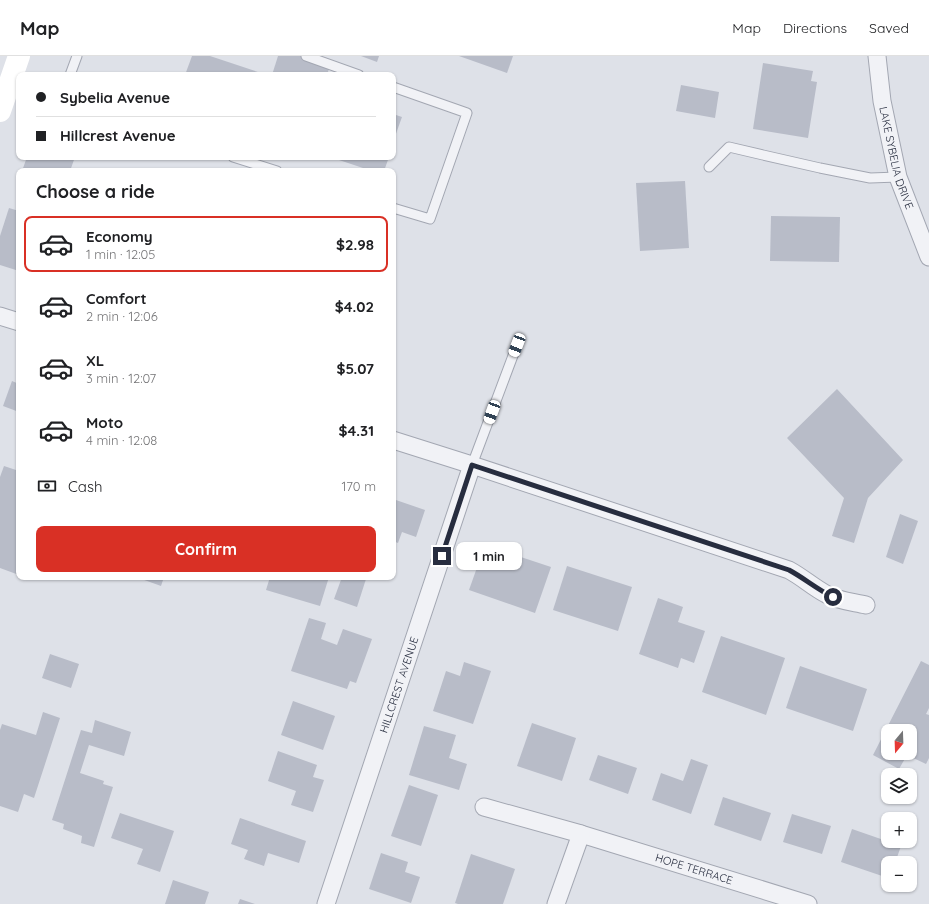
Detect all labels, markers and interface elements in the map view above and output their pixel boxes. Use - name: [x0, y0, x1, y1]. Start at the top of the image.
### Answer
- text: Map: [20, 16, 59, 40]
- text: Map: [732, 19, 761, 37]
- text: Directions: [783, 19, 847, 37]
- text: Saved: [869, 19, 909, 37]
- text: Sybelia Avenue: [60, 88, 170, 107]
- street label: LAKE SYBELIA DRIVE: [876, 105, 917, 211]
- text: Hillcrest Avenue: [60, 126, 176, 145]
- text: Choose a ride: [36, 180, 155, 203]
- icon: car: [38, 226, 74, 262]
- text: Economy: [86, 227, 153, 246]
- text: $2.98: [336, 235, 374, 254]
- text: 1 min · 12:05: [86, 246, 155, 262]
- icon: car: [38, 288, 74, 324]
- text: Comfort: [86, 289, 147, 308]
- text: $4.02: [335, 297, 374, 316]
- text: 2 min · 12:06: [86, 308, 158, 324]
- car: [507, 332, 527, 358]
- icon: car: [38, 350, 74, 386]
- text: XL: [86, 351, 104, 370]
- text: $5.07: [336, 359, 374, 378]
- text: 3 min · 12:07: [86, 370, 156, 386]
- car: [482, 399, 502, 425]
- icon: car: [38, 412, 74, 448]
- text: Moto: [86, 413, 123, 432]
- text: $4.31: [339, 421, 374, 440]
- text: 4 min · 12:08: [86, 432, 157, 448]
- icon: cash: [36, 475, 58, 497]
- text: Cash: [68, 477, 102, 496]
- text: 170 m: [341, 478, 376, 494]
- button: Confirm: [36, 526, 376, 572]
- callout: 1 min: [456, 542, 522, 570]
- route end: [433, 547, 451, 565]
- text: 1 min: [473, 548, 505, 564]
- route start: [824, 588, 842, 606]
- street label: HILLCREST AVENUE: [376, 635, 421, 735]
- north arrow: [881, 724, 917, 760]
- map controls: [881, 724, 917, 892]
- button: layers: [881, 768, 917, 804]
- button: +: [881, 812, 917, 848]
- street label: HOPE TERRACE: [654, 850, 735, 887]
- button: −: [881, 856, 917, 892]

